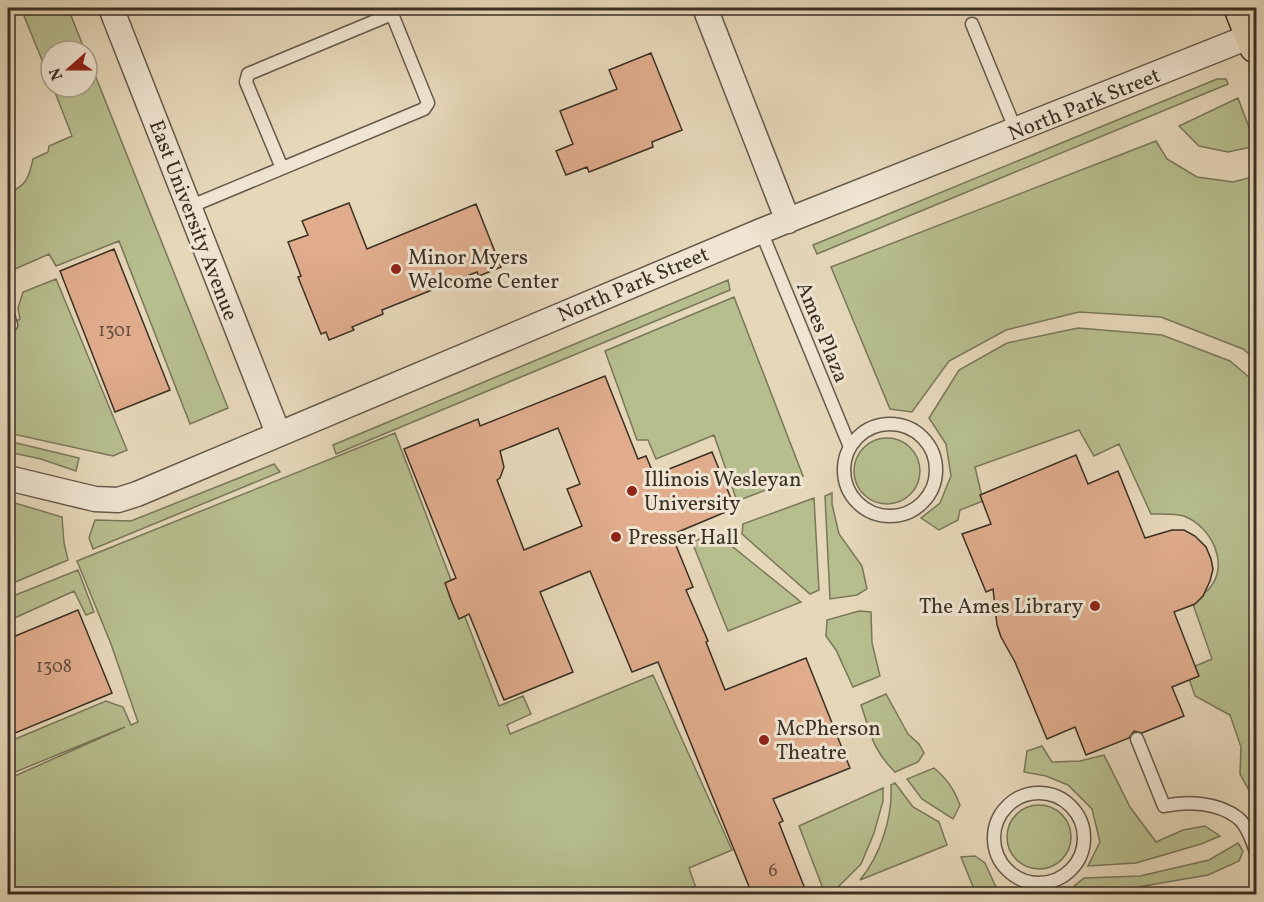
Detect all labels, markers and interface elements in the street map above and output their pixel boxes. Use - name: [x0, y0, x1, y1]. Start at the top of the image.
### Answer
- north arrow: [39, 39, 99, 99]
- street label: North Park Street: [1004, 62, 1165, 149]
- text: N: [44, 64, 69, 83]
- street label: East University Avenue: [141, 116, 244, 325]
- street label: North Park Street: [553, 240, 714, 330]
- place label: Minor Myers Welcome Center: [408, 244, 559, 297]
- marker: Minor Myers Welcome Center: [389, 262, 403, 276]
- street label: Ames Plaza: [788, 278, 855, 387]
- house number: 1301: [98, 319, 132, 344]
- place label: Illinois Wesleyan University: [644, 466, 802, 519]
- marker: Illinois Wesleyan University: [625, 484, 639, 498]
- place label: Presser Hall: [628, 524, 739, 553]
- marker: Presser Hall: [609, 530, 623, 544]
- place label: The Ames Library: [919, 593, 1084, 622]
- marker: The Ames Library: [1088, 599, 1102, 613]
- house number: 1308: [36, 655, 72, 680]
- place label: McPherson Theatre: [776, 715, 881, 768]
- marker: McPherson Theatre: [757, 733, 771, 747]
- house number: 6: [768, 859, 778, 884]

